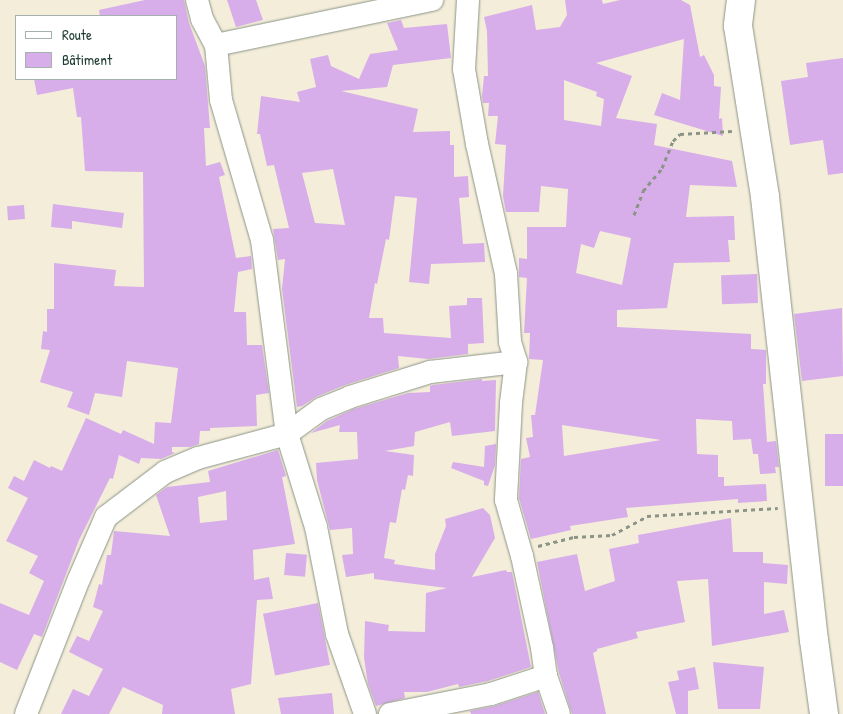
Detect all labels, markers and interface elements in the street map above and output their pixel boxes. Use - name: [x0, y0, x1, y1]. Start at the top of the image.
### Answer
- legend: [15, 15, 178, 80]
- text: Route: [62, 24, 92, 45]
- text: Bâtiment: [62, 49, 112, 70]

